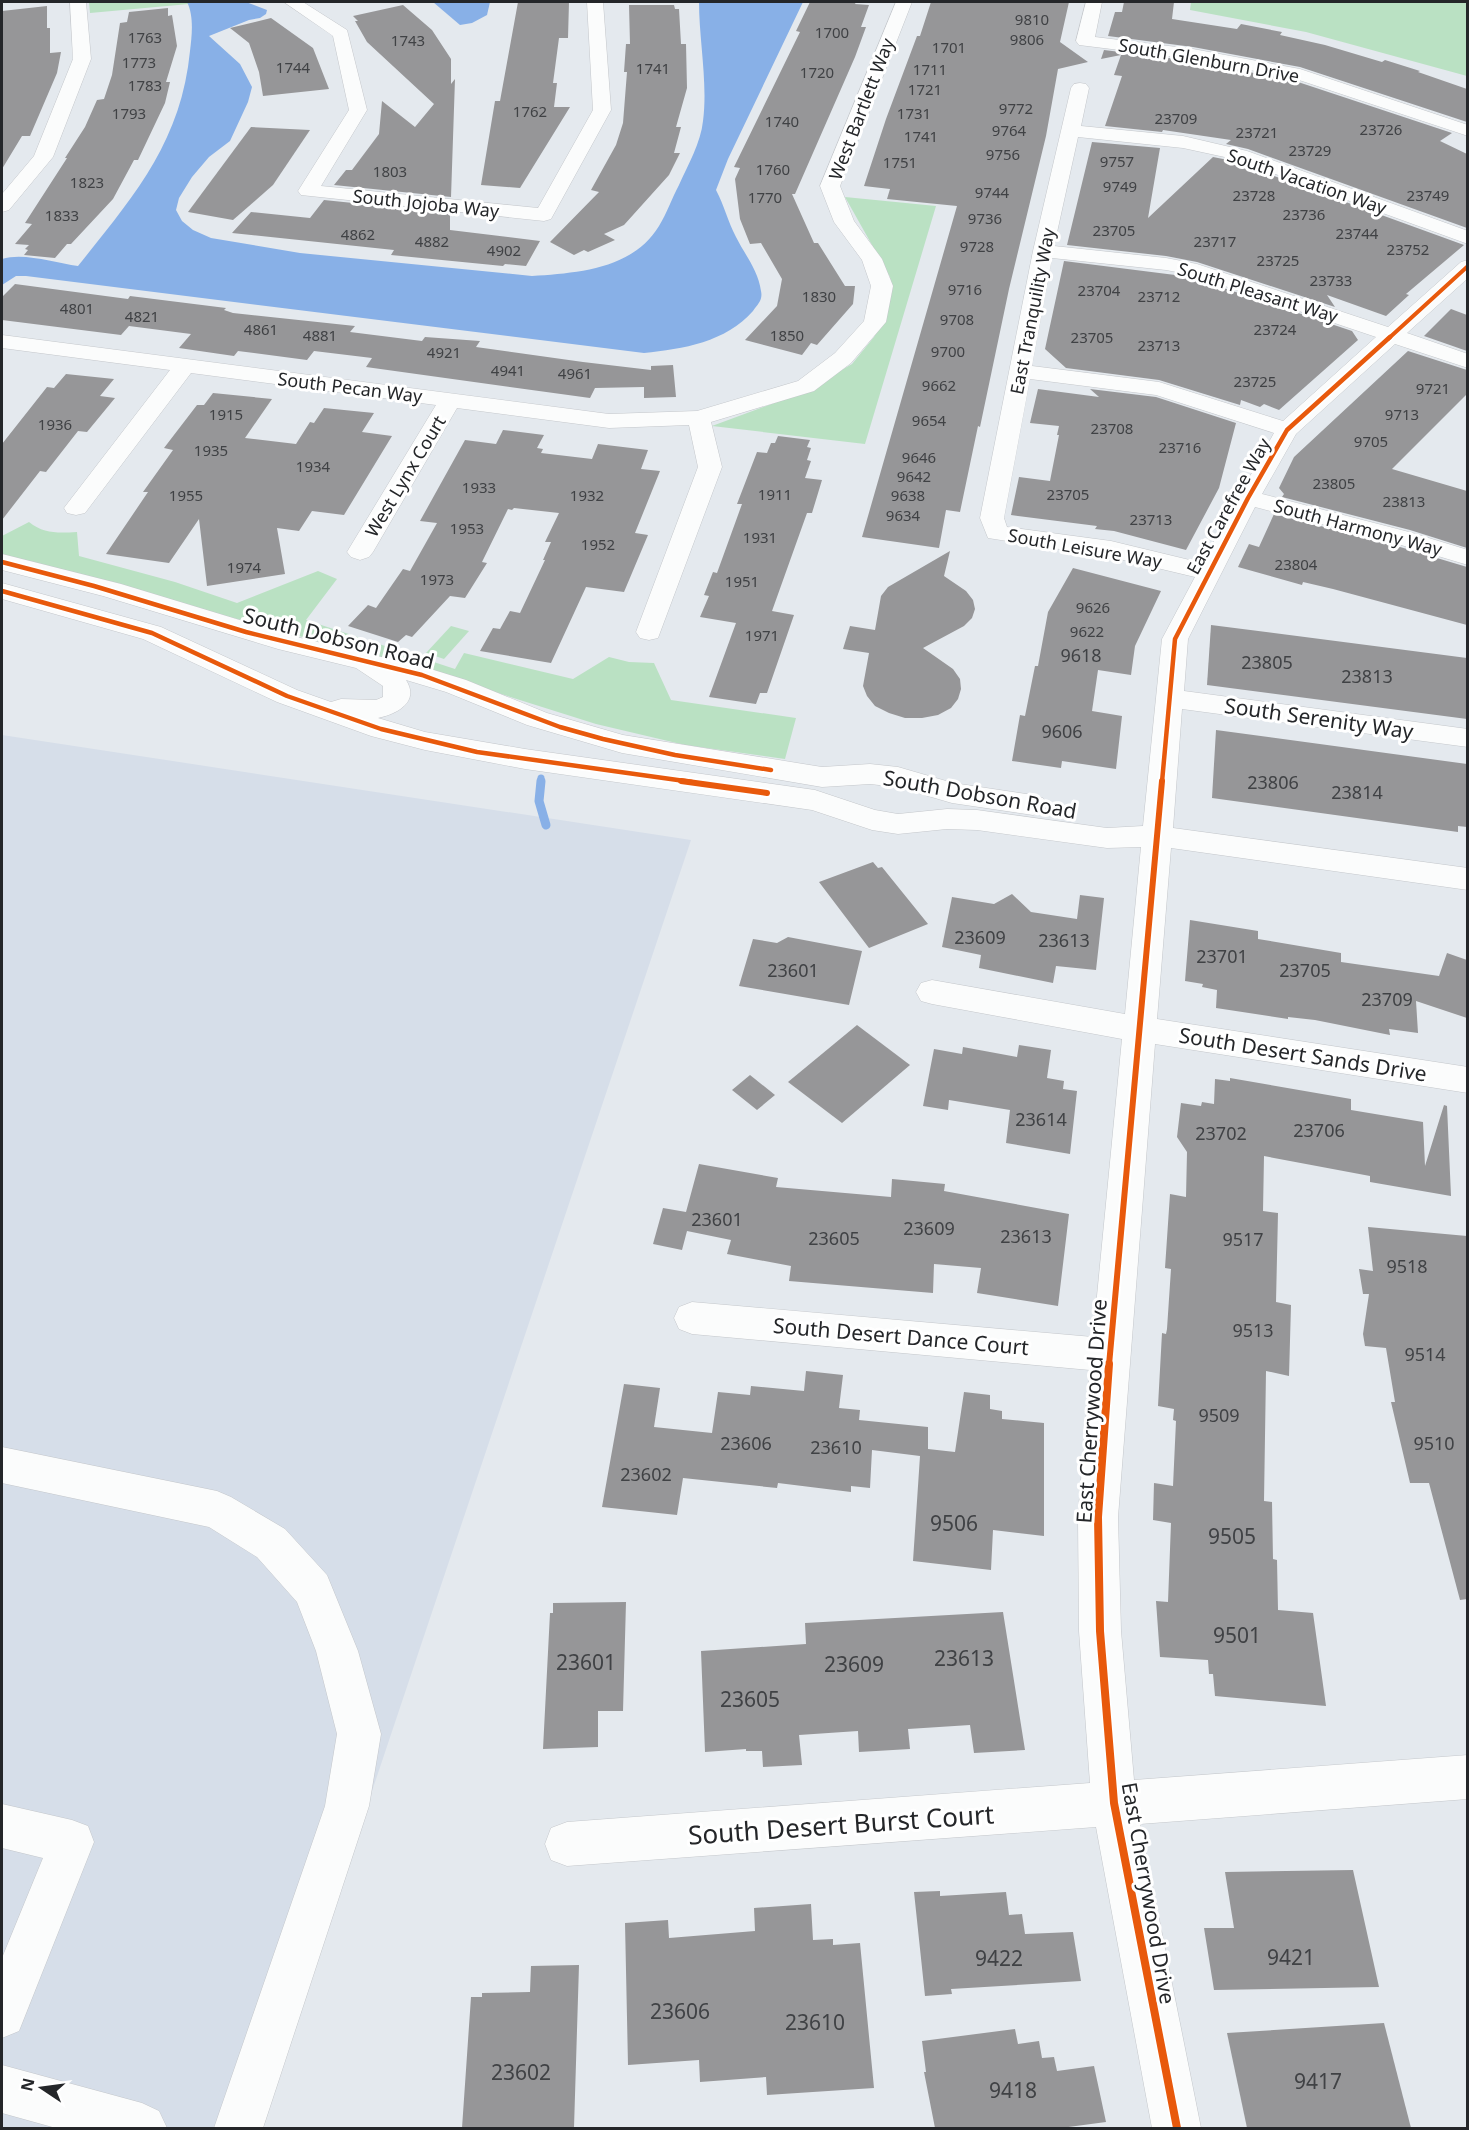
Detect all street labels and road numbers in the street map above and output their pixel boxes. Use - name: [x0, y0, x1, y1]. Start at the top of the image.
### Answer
- street label: South Glenburn Drive: [1117, 32, 1301, 88]
- street label: West Bartlett Way: [823, 34, 899, 183]
- street label: South Vacation Way: [1224, 142, 1391, 220]
- street label: South Jojoba Way: [352, 183, 501, 223]
- street label: East Tranquility Way: [1004, 225, 1060, 396]
- street label: South Pleasant Way: [1175, 256, 1342, 328]
- street label: South Pecan Way: [276, 366, 424, 408]
- street label: West Lynx Court: [359, 410, 451, 541]
- street label: East Carefree Way: [1181, 433, 1276, 579]
- street label: South Harmony Way: [1271, 493, 1446, 561]
- street label: South Leisure Way: [1006, 523, 1165, 573]
- street label: South Dobson Road: [241, 601, 437, 675]
- street label: South Serenity Way: [1223, 691, 1416, 745]
- street label: South Dobson Road: [881, 763, 1079, 825]
- street label: South Desert Sands Drive: [1177, 1021, 1429, 1087]
- street label: East Cherrywood Drive: [1069, 1298, 1113, 1524]
- street label: South Desert Dance Court: [772, 1311, 1031, 1361]
- street label: East Cherrywood Drive: [1116, 1780, 1182, 2006]
- street label: South Desert Burst Court: [687, 1795, 995, 1853]

